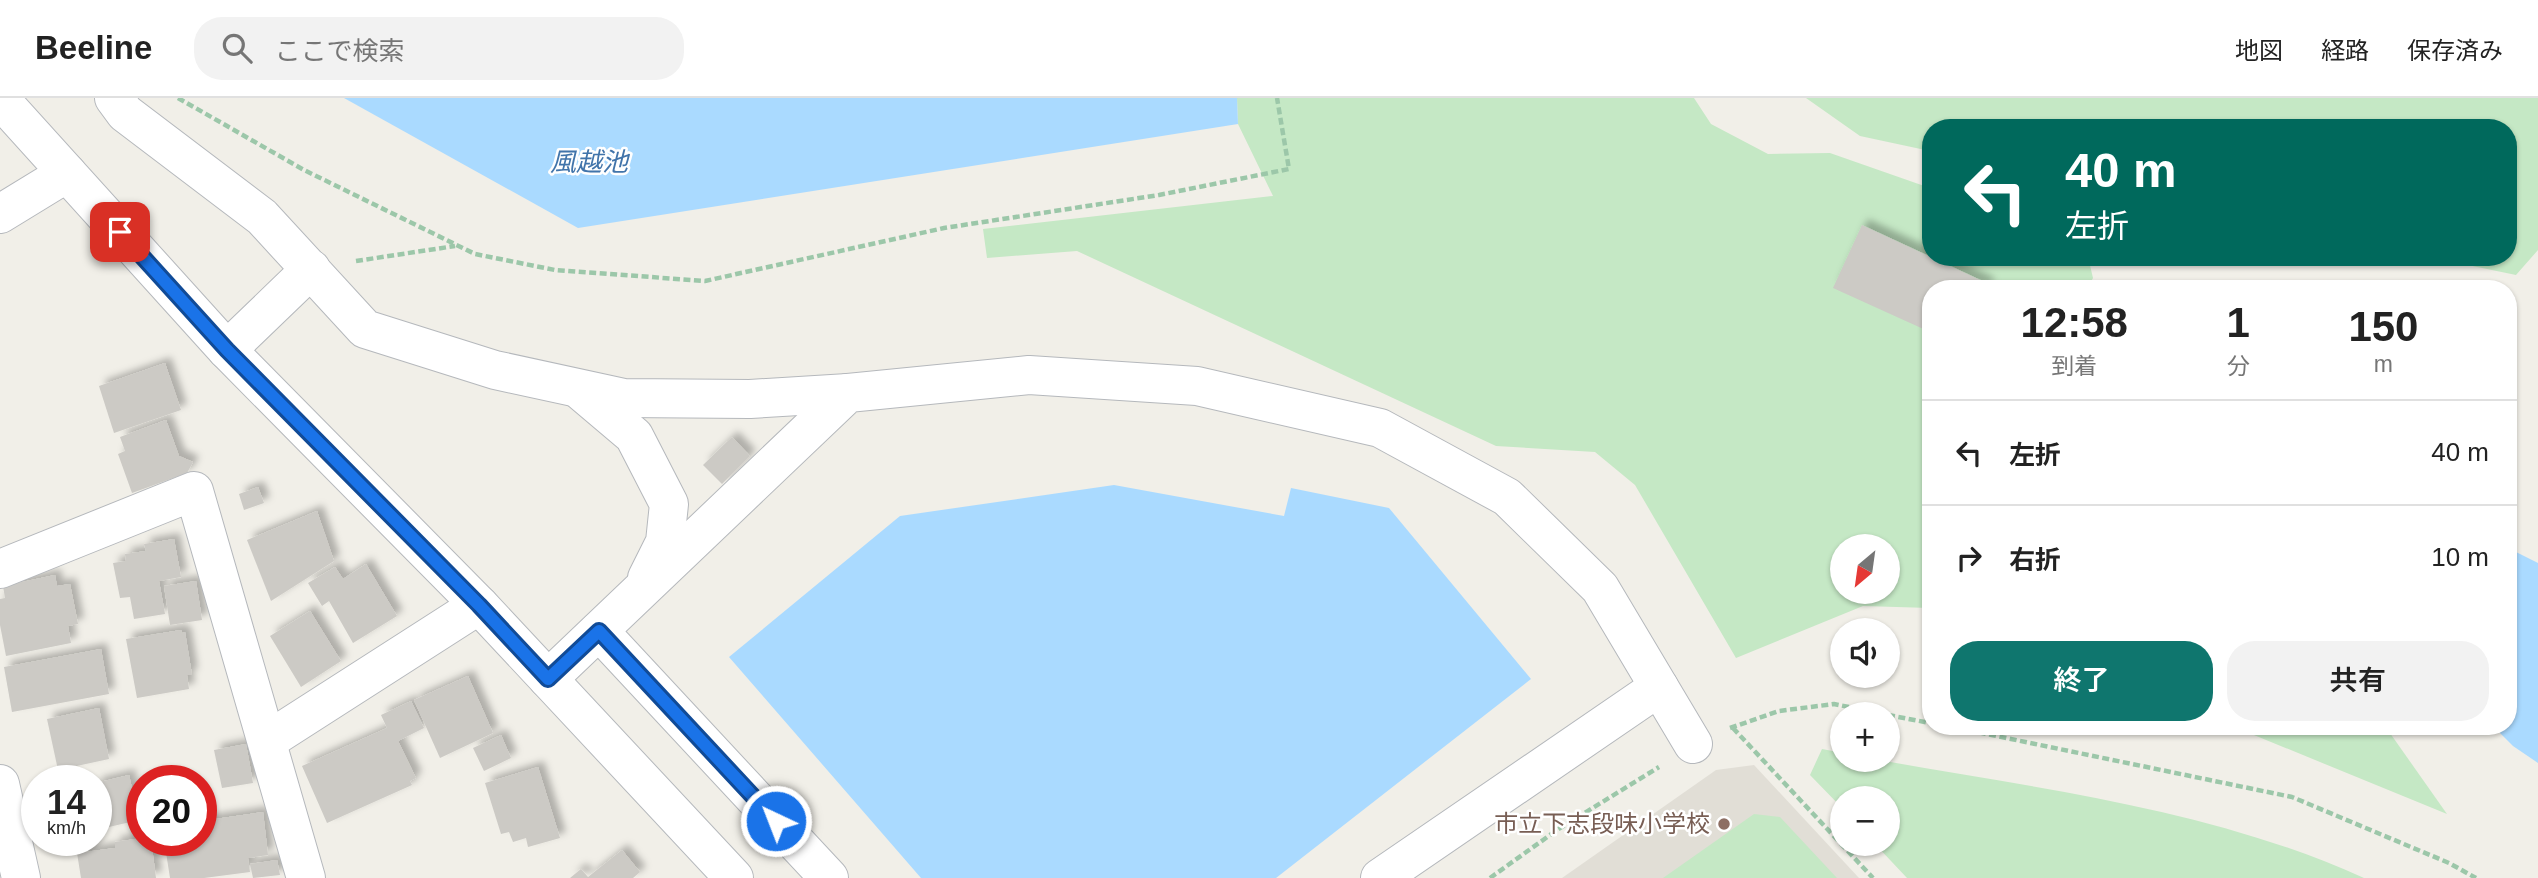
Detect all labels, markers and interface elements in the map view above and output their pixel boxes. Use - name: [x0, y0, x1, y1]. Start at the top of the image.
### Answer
- search box: [194, 17, 684, 80]
- text: Beeline: [35, 29, 152, 66]
- icon: search: [218, 29, 256, 67]
- text: ここで検索: [274, 36, 404, 66]
- text: 地図: [2235, 37, 2283, 64]
- text: 経路: [2321, 37, 2369, 64]
- text: 保存済み: [2407, 37, 2503, 64]
- text: 40 m: [2065, 143, 2177, 197]
- water label: 風越池: [550, 147, 631, 177]
- icon: left: [1950, 147, 2041, 238]
- pin: [90, 202, 150, 262]
- text: 左折: [2065, 208, 2129, 244]
- icon: arrive: [101, 213, 139, 251]
- text: 12:58: [2021, 299, 2128, 346]
- text: 1: [2226, 299, 2250, 346]
- text: 150: [2348, 303, 2418, 350]
- text: m: [2374, 351, 2393, 377]
- text: 到着: [2051, 353, 2097, 379]
- text: 分: [2227, 353, 2250, 379]
- icon: left: [1950, 434, 1988, 472]
- text: 40 m: [2431, 437, 2489, 467]
- text: 左折: [2009, 440, 2061, 470]
- north arrow: [1830, 534, 1900, 604]
- map controls: [1830, 534, 1900, 856]
- icon: right: [1950, 539, 1988, 577]
- text: 10 m: [2431, 542, 2489, 572]
- text: 右折: [2009, 545, 2061, 575]
- button: sound: [1830, 618, 1900, 688]
- button: 終了: [1950, 641, 2213, 721]
- button: 共有: [2227, 641, 2489, 721]
- button: +: [1830, 702, 1900, 772]
- speed limit sign: 20: [126, 765, 217, 856]
- text: 14: [47, 782, 86, 821]
- position arrow: [739, 784, 813, 858]
- button: −: [1830, 786, 1900, 856]
- place label: 市立下志段味小学校: [1494, 810, 1710, 837]
- marker: 市立下志段味小学校: [1716, 816, 1732, 832]
- text: km/h: [47, 818, 86, 838]

